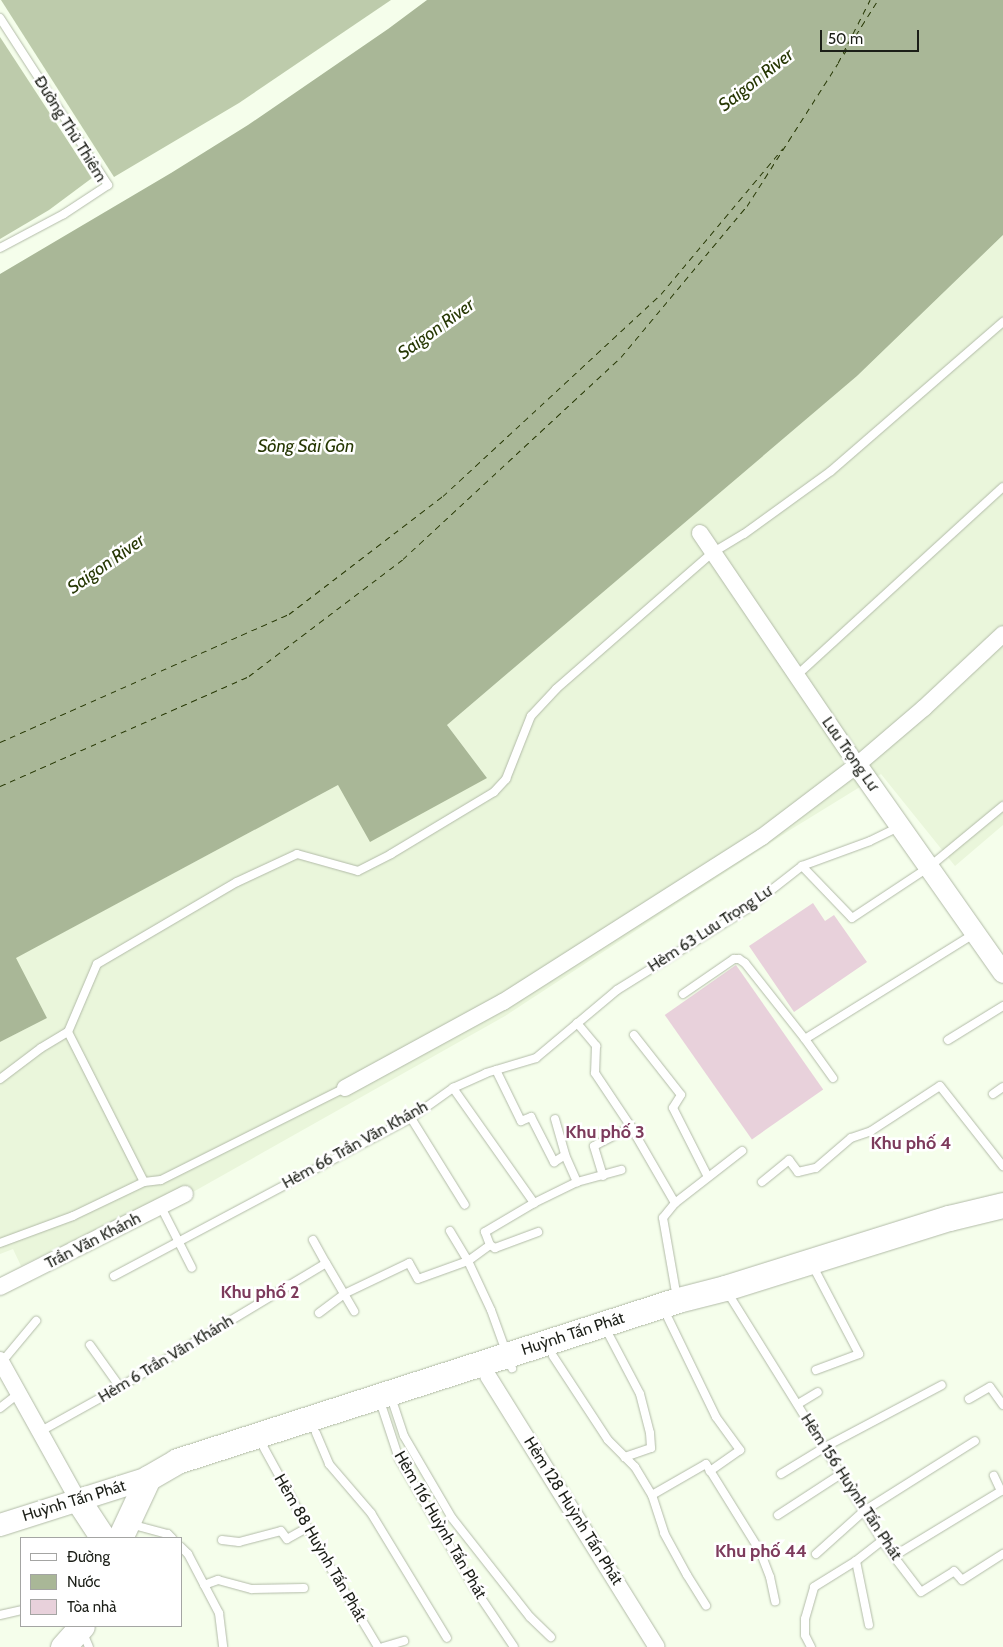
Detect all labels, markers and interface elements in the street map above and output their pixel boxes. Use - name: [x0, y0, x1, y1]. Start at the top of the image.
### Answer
- scale bar: [823, 20, 922, 52]
- text: 50 m: [828, 30, 863, 48]
- water label: Saigon River: [714, 44, 798, 116]
- street label: Đường Thủ Thiêm: [30, 73, 110, 185]
- water label: Saigon River: [394, 294, 478, 364]
- water label: Sông Sài Gòn: [258, 435, 354, 457]
- water label: Saigon River: [63, 530, 149, 598]
- street label: Lưu Trọng Lư: [818, 713, 882, 795]
- street label: Hẻm 63 Lưu Trọng Lư: [644, 882, 776, 976]
- street label: Hẻm 66 Trần Văn Khánh: [279, 1097, 431, 1193]
- district label: Khu phố 3: [565, 1121, 645, 1143]
- district label: Khu phố 4: [871, 1132, 951, 1154]
- street label: Trần Văn Khánh: [42, 1209, 144, 1273]
- district label: Khu phố 2: [220, 1281, 300, 1303]
- street label: Huỳnh Tấn Phát: [519, 1308, 627, 1360]
- street label: Hẻm 6 Trần Văn Khánh: [95, 1311, 237, 1407]
- street label: Hẻm 156 Huỳnh Tấn Phát: [796, 1410, 906, 1564]
- street label: Hẻm 128 Huỳnh Tấn Phát: [520, 1433, 626, 1589]
- street label: Hẻm 116 Huỳnh Tấn Phát: [390, 1448, 490, 1602]
- street label: Hẻm 88 Huỳnh Tấn Phát: [270, 1471, 370, 1625]
- street label: Huỳnh Tấn Phát: [20, 1476, 128, 1526]
- legend: [20, 1537, 182, 1627]
- district label: Khu phố 44: [715, 1540, 807, 1562]
- text: Đường: [67, 1548, 110, 1566]
- text: Nước: [67, 1573, 100, 1591]
- text: Tòa nhà: [67, 1598, 116, 1616]

